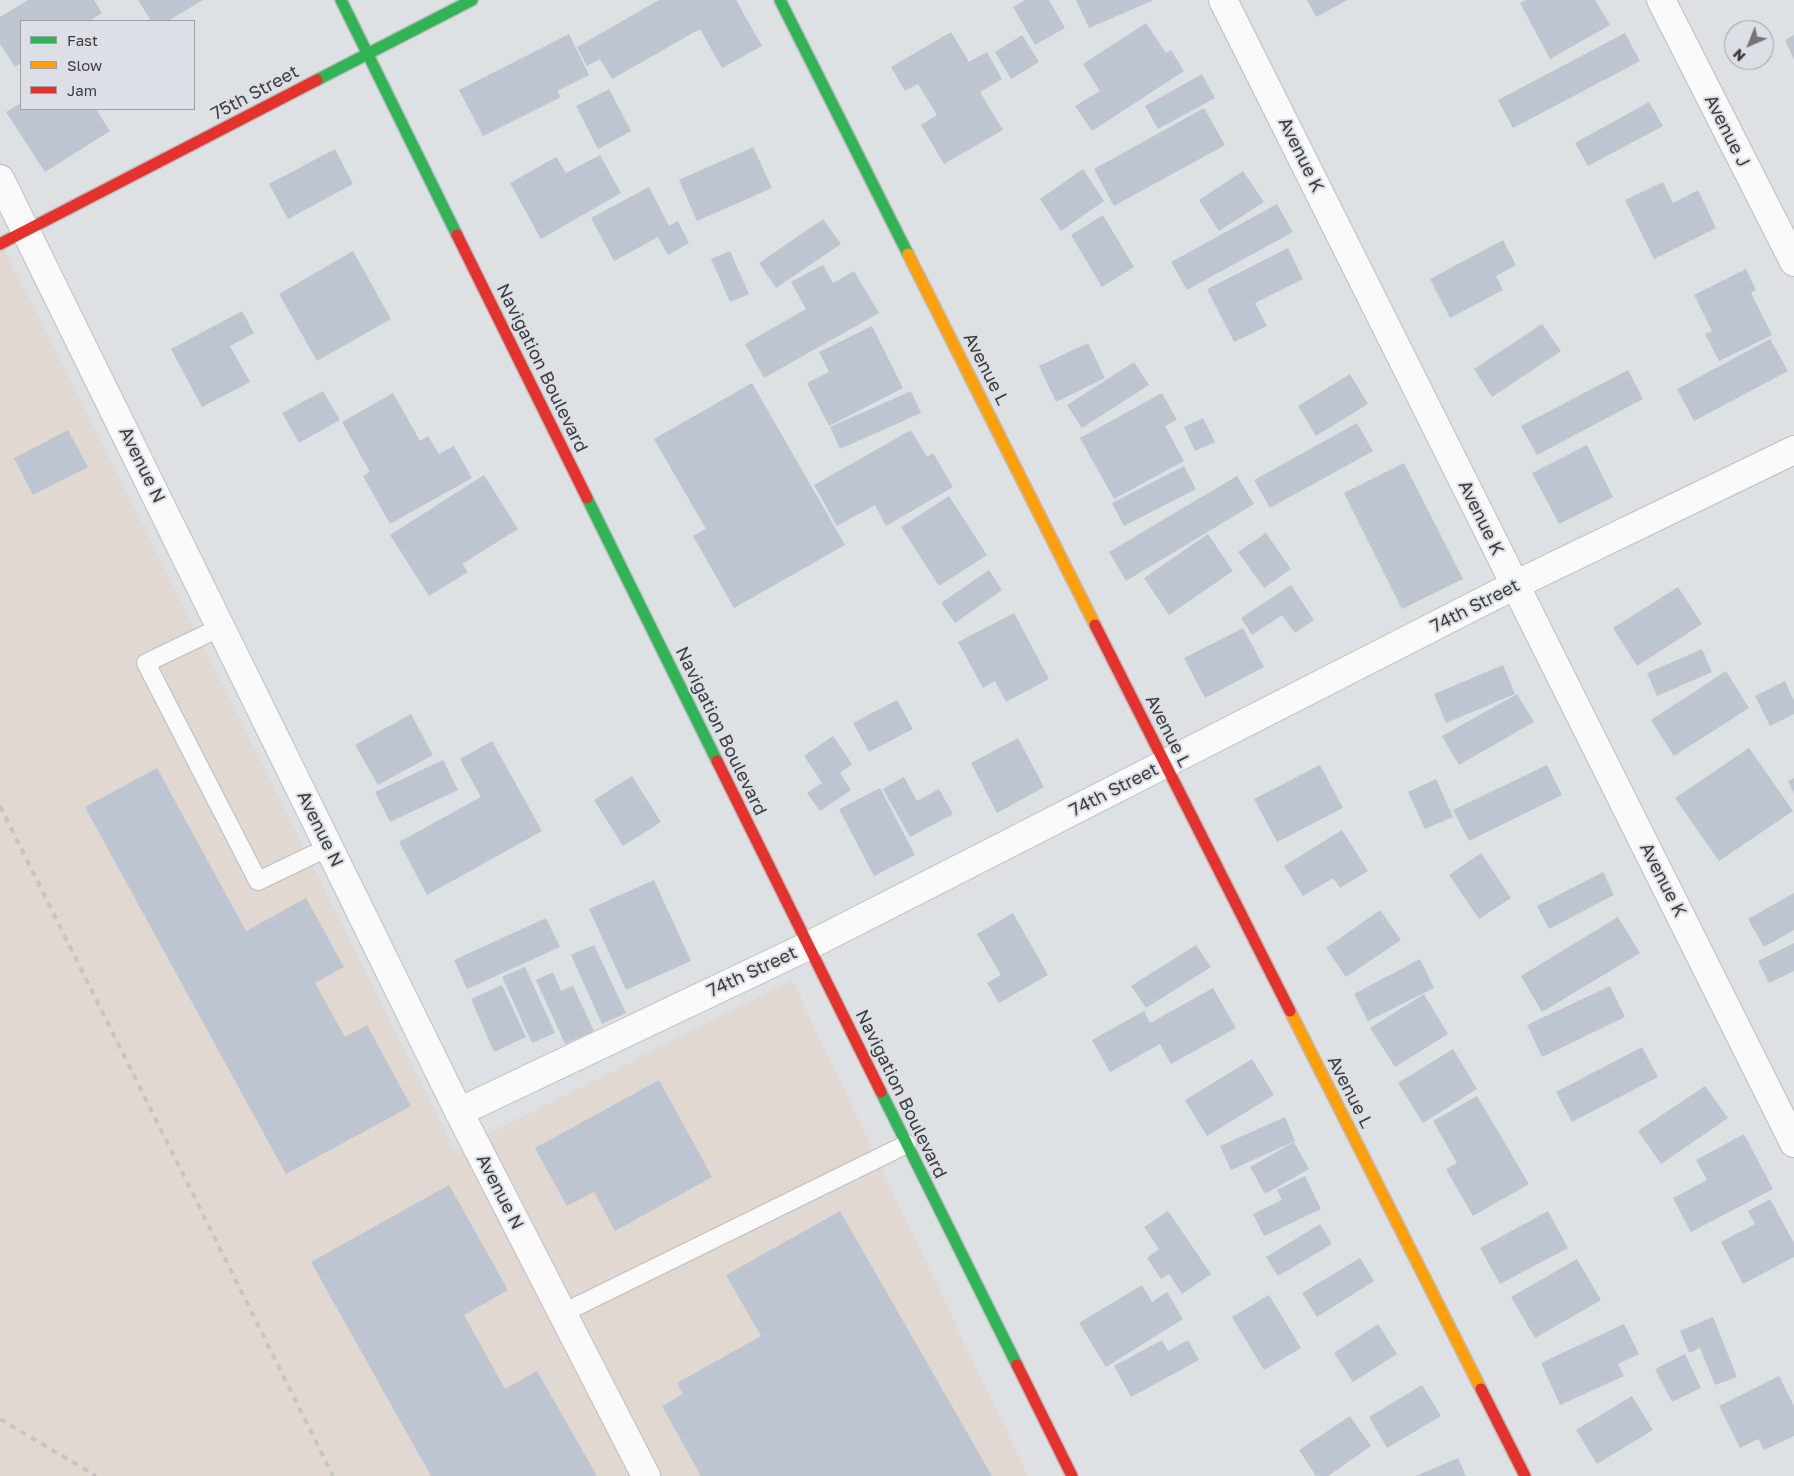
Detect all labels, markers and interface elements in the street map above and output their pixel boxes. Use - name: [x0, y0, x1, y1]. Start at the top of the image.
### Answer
- legend: [20, 20, 195, 110]
- north arrow: [1724, 20, 1774, 70]
- text: Fast: [67, 31, 98, 49]
- text: N: [1729, 46, 1749, 65]
- text: Slow: [67, 56, 102, 74]
- street label: 75th Street: [208, 61, 302, 125]
- text: Jam: [67, 81, 97, 99]
- street label: Avenue J: [1700, 91, 1754, 171]
- street label: Avenue K: [1274, 114, 1328, 196]
- street label: Navigation Boulevard: [492, 280, 592, 456]
- street label: Avenue L: [959, 329, 1013, 409]
- street label: Avenue N: [114, 424, 170, 506]
- street label: Avenue K: [1454, 477, 1508, 559]
- street label: 74th Street: [1427, 574, 1523, 638]
- street label: Navigation Boulevard: [671, 643, 771, 819]
- street label: Avenue L: [1141, 691, 1195, 771]
- street label: 74th Street: [1066, 758, 1162, 822]
- street label: Avenue N: [292, 788, 348, 870]
- street label: Avenue K: [1635, 839, 1691, 921]
- street label: 74th Street: [704, 942, 800, 1002]
- street label: Navigation Boulevard: [851, 1006, 951, 1182]
- street label: Avenue L: [1323, 1052, 1377, 1132]
- street label: Avenue N: [472, 1151, 528, 1233]

